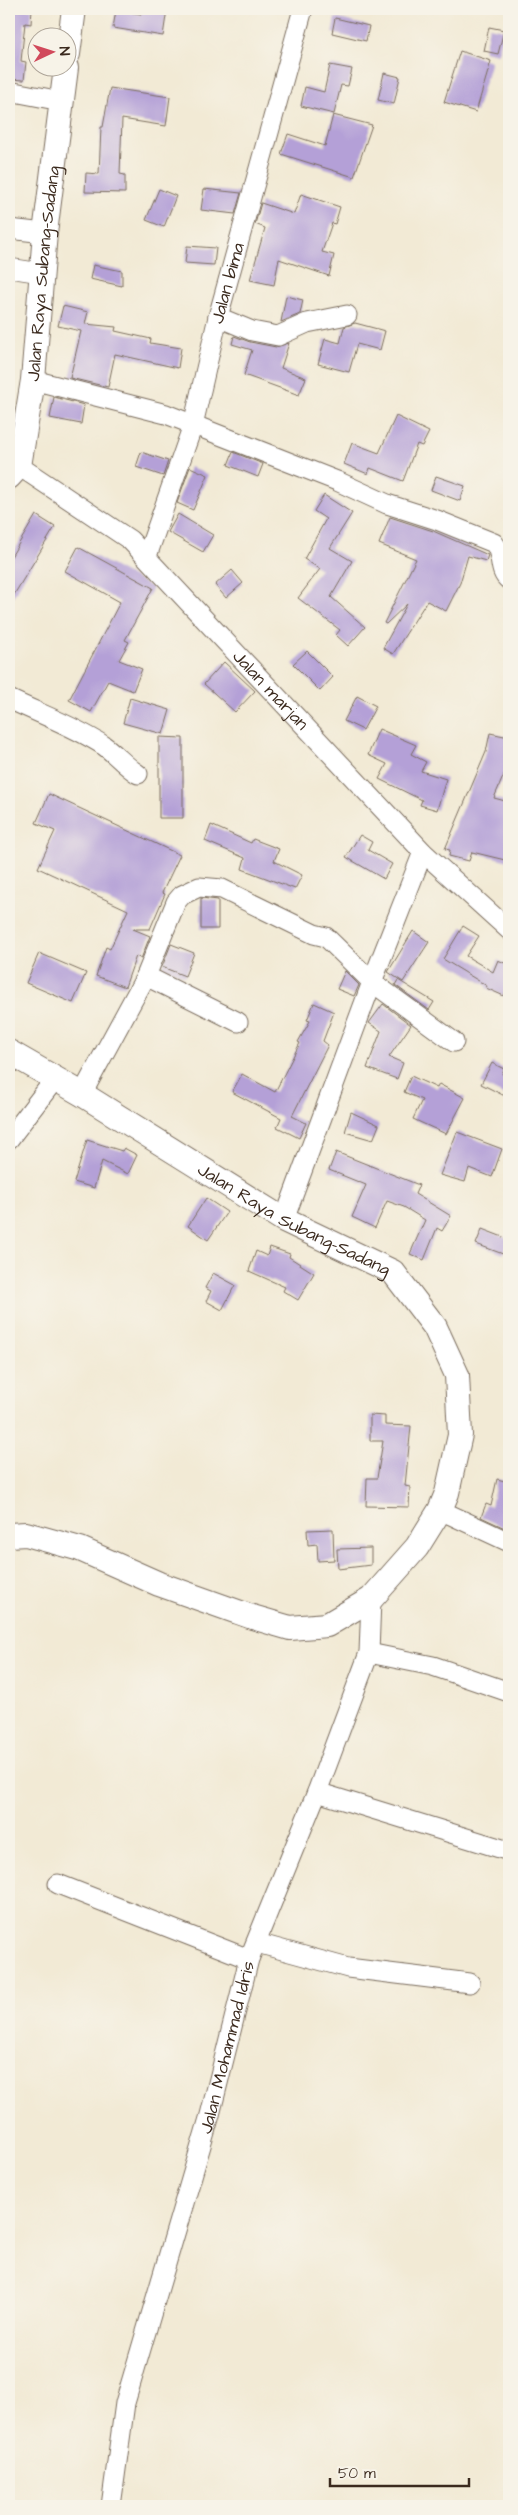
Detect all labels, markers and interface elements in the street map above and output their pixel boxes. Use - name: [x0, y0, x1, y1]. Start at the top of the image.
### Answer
- north arrow: [28, 28, 78, 78]
- text: N: [54, 46, 74, 56]
- street label: Jalan Raya Subang-Sadang: [21, 164, 67, 382]
- street label: Jalan bima: [205, 240, 251, 326]
- street label: Jalan marjan: [227, 645, 314, 736]
- street label: Jalan Raya Subang-Sadang: [193, 1157, 395, 1283]
- street label: Jalan Mohammad Idris: [193, 1958, 261, 2137]
- scale bar: [330, 2455, 469, 2487]
- text: 50 m: [338, 2463, 376, 2484]

